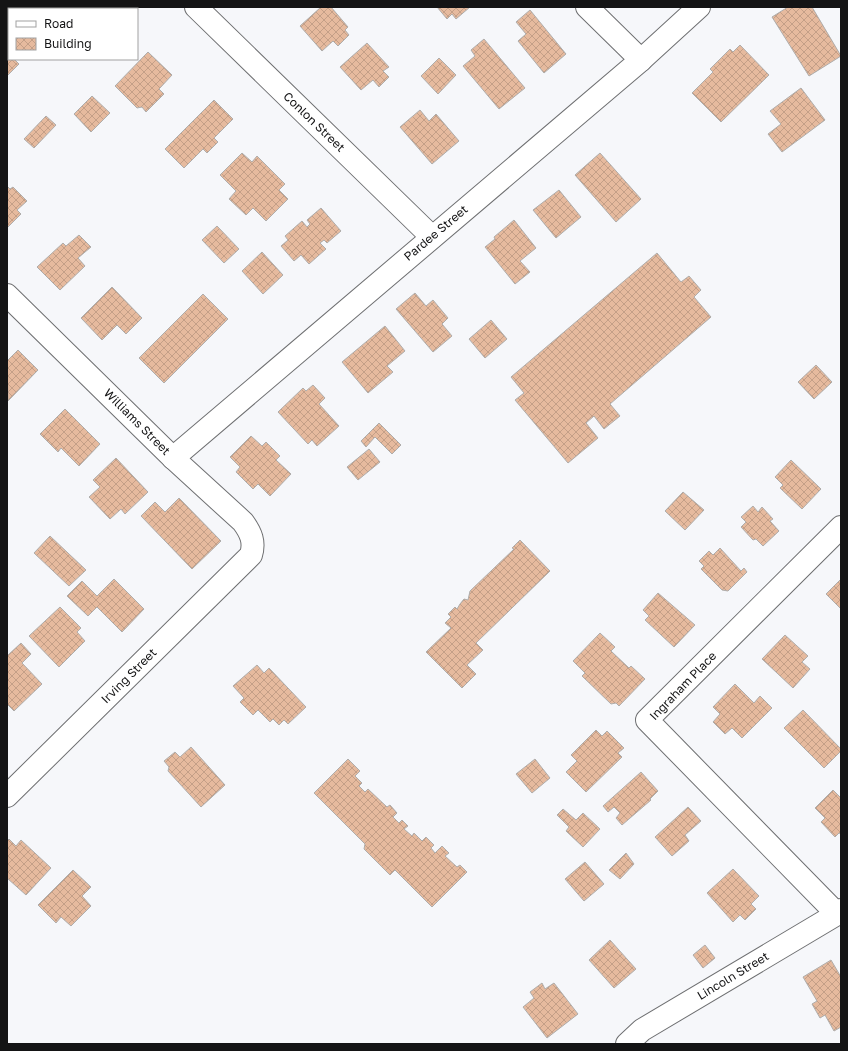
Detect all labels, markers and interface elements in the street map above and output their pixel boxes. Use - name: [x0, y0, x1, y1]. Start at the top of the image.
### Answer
- legend: [8, 8, 138, 60]
- text: Road: [44, 16, 73, 31]
- text: Building: [44, 36, 92, 51]
- street label: Conlon Street: [281, 89, 348, 155]
- street label: Pardee Street: [401, 201, 471, 264]
- street label: Williams Street: [101, 385, 174, 458]
- street label: Irving Street: [98, 645, 160, 706]
- street label: Ingraham Place: [646, 648, 719, 723]
- street label: Lincoln Street: [694, 948, 771, 1003]

